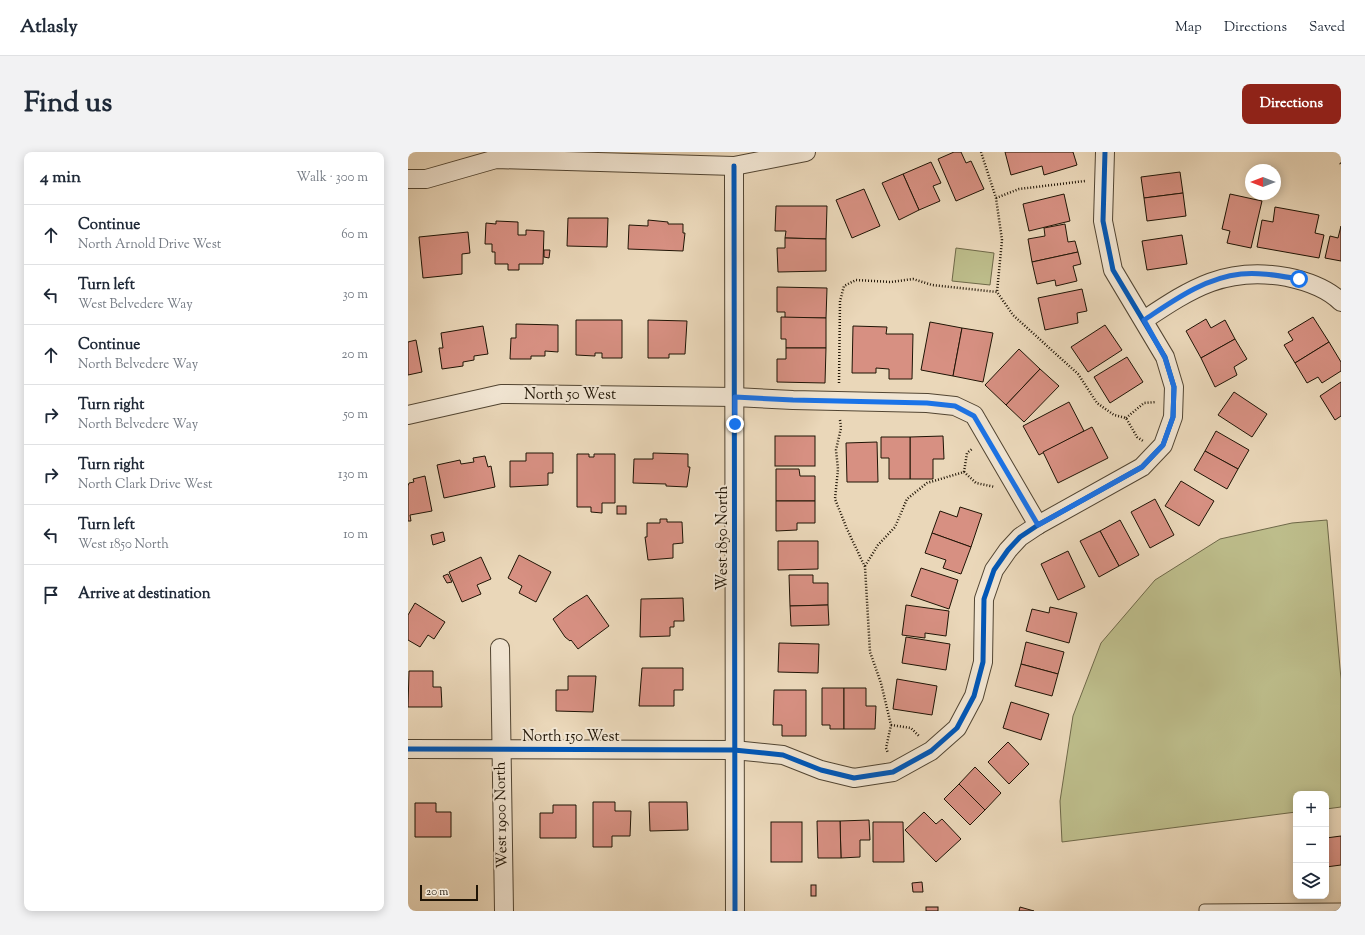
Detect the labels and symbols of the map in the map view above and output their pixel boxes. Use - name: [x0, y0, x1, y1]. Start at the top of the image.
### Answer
- north arrow: [1245, 164, 1281, 200]
- route start: [1290, 270, 1308, 288]
- street label: North 50 West: [524, 385, 616, 406]
- route end: [726, 415, 744, 433]
- street label: West 1850 North: [713, 485, 734, 590]
- street label: North 150 West: [522, 727, 620, 748]
- street label: West 1900 North: [491, 761, 513, 869]
- scale bar: [420, 883, 478, 902]

